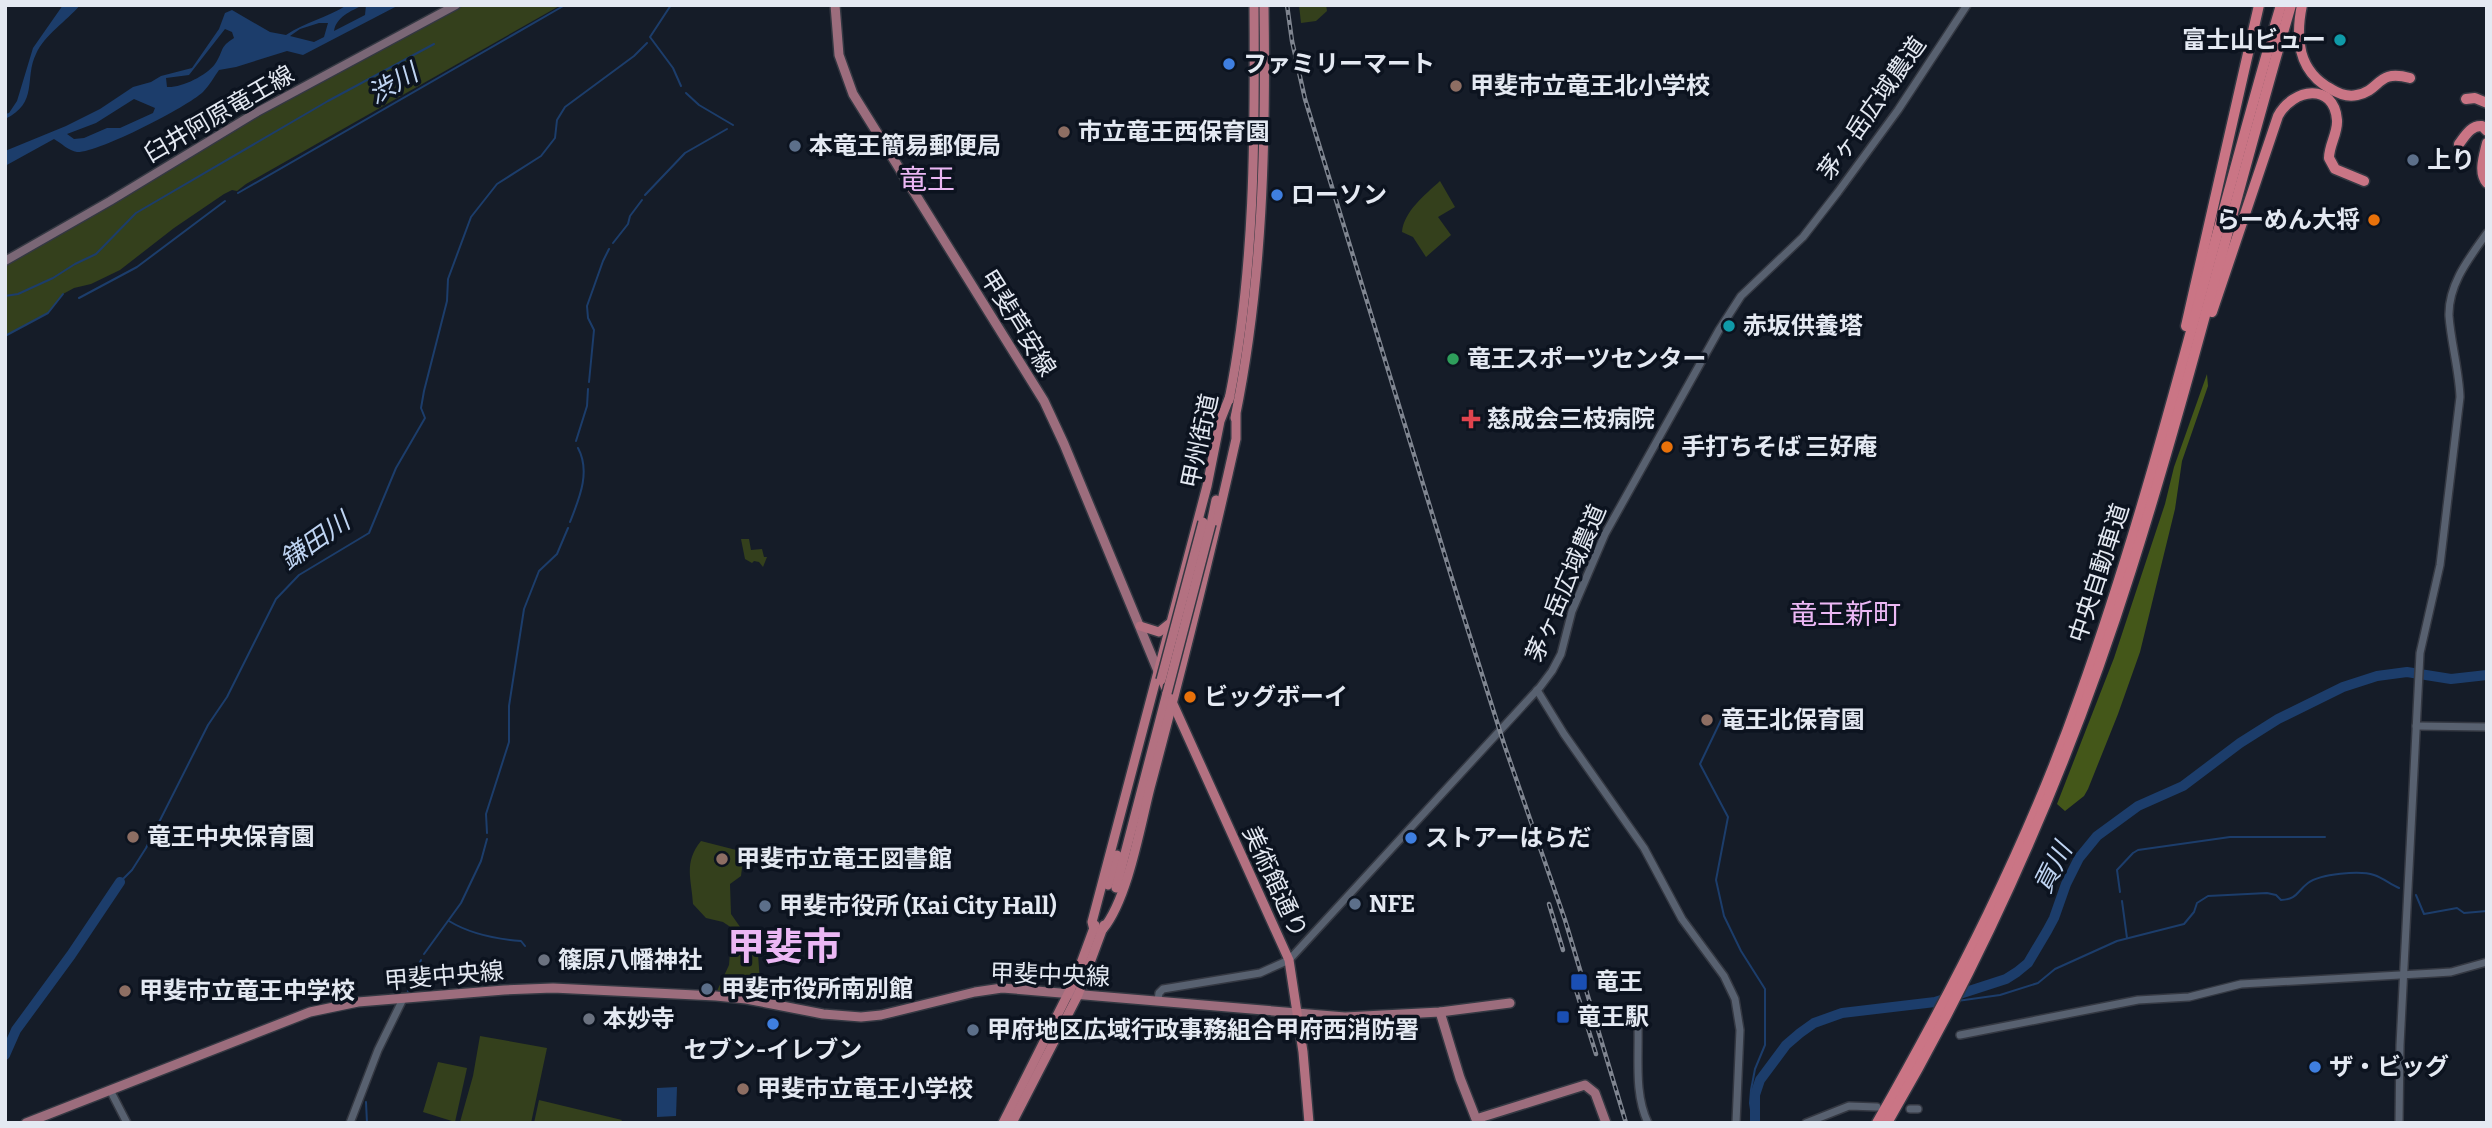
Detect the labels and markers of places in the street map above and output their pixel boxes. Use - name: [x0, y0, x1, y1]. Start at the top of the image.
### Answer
- place label: 富士山ビュー: [2182, 26, 2326, 54]
- marker: 富士山ビュー: [2332, 32, 2348, 48]
- place label: ファミリーマート: [1243, 50, 1435, 78]
- marker: ファミリーマート: [1221, 56, 1237, 72]
- place label: 甲斐市立竜王北小学校: [1470, 72, 1710, 100]
- marker: 甲斐市立竜王北小学校: [1448, 78, 1464, 94]
- place label: 市立竜王西保育園: [1078, 118, 1270, 146]
- marker: 市立竜王西保育園: [1056, 124, 1072, 140]
- place label: 本竜王簡易郵便局: [809, 132, 1001, 160]
- marker: 本竜王簡易郵便局: [787, 138, 803, 154]
- place label: 上り: [2427, 146, 2475, 174]
- marker: 上り: [2405, 152, 2421, 168]
- place label: ローソン: [1291, 181, 1387, 209]
- marker: ローソン: [1269, 187, 1285, 203]
- place label: らーめん大将: [2216, 206, 2360, 234]
- marker: らーめん大将: [2366, 212, 2382, 228]
- place label: 赤坂供養塔: [1743, 312, 1863, 340]
- marker: 赤坂供養塔: [1721, 318, 1737, 334]
- place label: 竜王スポーツセンター: [1467, 345, 1707, 373]
- marker: 竜王スポーツセンター: [1445, 351, 1461, 367]
- place label: 慈成会三枝病院: [1487, 405, 1655, 433]
- marker: 慈成会三枝病院: [1461, 409, 1481, 429]
- place label: 手打ちそば 三好庵: [1681, 433, 1877, 461]
- marker: 手打ちそば 三好庵: [1659, 439, 1675, 455]
- place label: ビッグボーイ: [1204, 683, 1348, 711]
- marker: ビッグボーイ: [1182, 689, 1198, 705]
- place label: 竜王北保育園: [1721, 706, 1865, 734]
- marker: 竜王北保育園: [1699, 712, 1715, 728]
- place label: 竜王中央保育園: [147, 823, 315, 851]
- place label: ストアーはらだ: [1425, 824, 1592, 852]
- marker: 竜王中央保育園: [125, 829, 141, 845]
- marker: ストアーはらだ: [1403, 830, 1419, 846]
- place label: 甲斐市立竜王図書館: [736, 845, 952, 873]
- marker: 甲斐市立竜王図書館: [714, 851, 730, 867]
- place label: NFE: [1369, 890, 1415, 918]
- place label: 甲斐市役所 (Kai City Hall): [779, 892, 1057, 920]
- marker: NFE: [1347, 896, 1363, 912]
- marker: 甲斐市役所 (Kai City Hall): [757, 898, 773, 914]
- place label: 篠原八幡神社: [558, 946, 702, 974]
- marker: 篠原八幡神社: [536, 952, 552, 968]
- place label: 竜王: [1595, 968, 1643, 996]
- marker: 竜王: [1569, 972, 1589, 992]
- place label: 甲斐市役所南別館: [721, 975, 913, 1003]
- place label: 甲斐市立竜王中学校: [139, 977, 355, 1005]
- marker: 甲斐市役所南別館: [699, 981, 715, 997]
- marker: 甲斐市立竜王中学校: [117, 983, 133, 999]
- place label: 竜王駅: [1577, 1003, 1649, 1031]
- place label: 本妙寺: [603, 1005, 675, 1033]
- marker: 竜王駅: [1555, 1009, 1571, 1025]
- marker: 本妙寺: [581, 1011, 597, 1027]
- marker: セブン-イレブン: [765, 1016, 781, 1032]
- place label: 甲府地区広域行政事務組合甲府西消防署: [987, 1016, 1419, 1044]
- marker: 甲府地区広域行政事務組合甲府西消防署: [965, 1022, 981, 1038]
- place label: セブン-イレブン: [684, 1036, 862, 1064]
- place label: ザ・ビッグ: [2329, 1053, 2449, 1081]
- marker: ザ・ビッグ: [2307, 1059, 2323, 1075]
- place label: 甲斐市立竜王小学校: [757, 1075, 973, 1103]
- marker: 甲斐市立竜王小学校: [735, 1081, 751, 1097]

